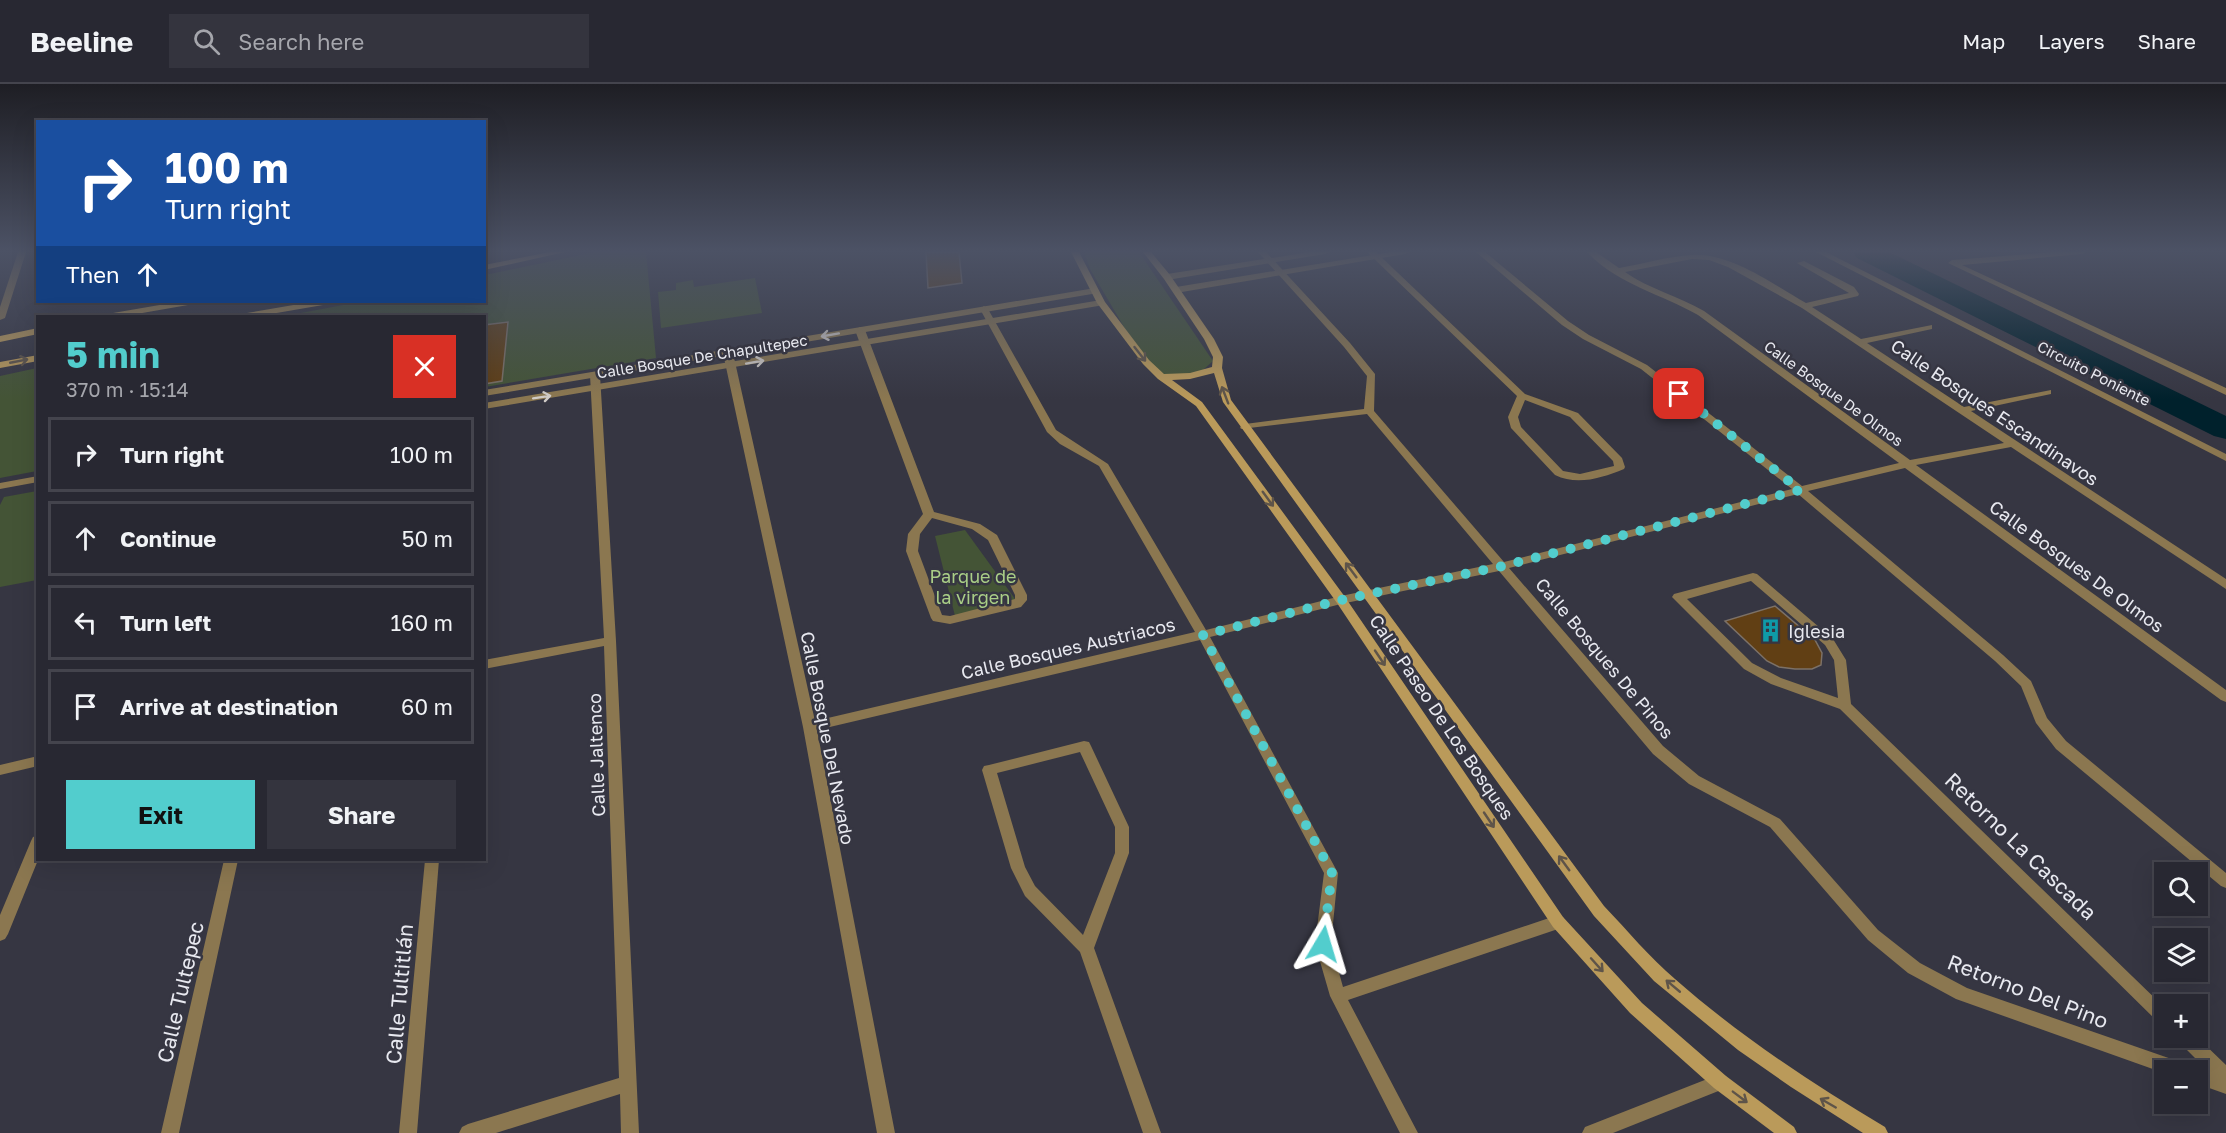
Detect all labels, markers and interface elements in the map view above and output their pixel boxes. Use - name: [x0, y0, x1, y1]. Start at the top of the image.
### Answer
- search box: [169, 14, 589, 68]
- text: Beeline: [30, 25, 133, 58]
- icon: search: [190, 25, 223, 58]
- text: Search here: [238, 28, 364, 55]
- text: Map: [1962, 28, 2005, 54]
- text: Layers: [2038, 28, 2105, 54]
- text: Share: [2138, 28, 2196, 54]
- text: 100 m: [165, 142, 288, 192]
- icon: right: [66, 144, 144, 222]
- text: Turn right: [165, 193, 291, 225]
- icon: ahead: [131, 258, 164, 291]
- text: Then: [66, 261, 119, 288]
- street label: Calle Bosque De Chapultepec: [596, 330, 808, 382]
- one-way arrow: [820, 330, 840, 341]
- text: 5 min: [66, 333, 160, 376]
- street label: Calle Bosques Escandinavos: [1887, 334, 2103, 490]
- button: close: [393, 335, 456, 398]
- street label: Calle Bosque De Olmos: [1761, 337, 1907, 450]
- street label: Circuito Poniente: [2035, 337, 2154, 409]
- one-way arrow: [1133, 346, 1146, 362]
- one-way arrow: [9, 355, 28, 367]
- one-way arrow: [745, 356, 765, 367]
- pin: [1653, 368, 1704, 419]
- text: 370 m · 15:14: [66, 377, 189, 401]
- icon: arrive: [1662, 377, 1695, 410]
- one-way arrow: [1219, 386, 1230, 404]
- one-way arrow: [532, 391, 552, 402]
- icon: right: [69, 438, 102, 471]
- text: Turn right: [120, 441, 224, 468]
- text: 100 m: [390, 441, 453, 468]
- one-way arrow: [1262, 490, 1274, 506]
- street label: Calle Bosques De Olmos: [1985, 495, 2169, 637]
- icon: ahead: [69, 522, 102, 555]
- text: Continue: [120, 525, 216, 552]
- text: 50 m: [402, 525, 453, 552]
- one-way arrow: [1345, 562, 1357, 578]
- park label: Parque de la virgen: [929, 565, 1017, 608]
- street label: Calle Bosques De Pinos: [1531, 573, 1679, 743]
- icon: left: [69, 606, 102, 639]
- text: Turn left: [120, 609, 211, 636]
- text: 160 m: [390, 609, 453, 636]
- street label: Calle Paseo De Los Bosques: [1365, 610, 1519, 824]
- street label: Calle Bosques Austriacos: [959, 613, 1177, 683]
- building icon: Iglesia: [1757, 618, 1783, 644]
- place label: Iglesia: [1788, 620, 1845, 642]
- street label: Calle Bosque Del Nevado: [797, 630, 859, 846]
- one-way arrow: [1374, 649, 1386, 665]
- icon: arrive: [69, 690, 102, 723]
- text: Arrive at destination: [120, 693, 338, 720]
- text: 60 m: [401, 693, 453, 720]
- street label: Calle Jaltenco: [583, 693, 609, 817]
- street label: Retorno La Cascada: [1940, 767, 2102, 925]
- button: Exit: [66, 780, 255, 849]
- button: Share: [267, 780, 456, 849]
- one-way arrow: [1483, 811, 1495, 827]
- one-way arrow: [1558, 856, 1570, 872]
- map controls: [2154, 862, 2208, 1114]
- button: search: [2154, 862, 2208, 916]
- position arrow: [1291, 912, 1355, 976]
- street label: Calle Tultepec: [151, 919, 209, 1065]
- street label: Calle Tultitlán: [380, 923, 418, 1065]
- button: layers: [2154, 928, 2208, 982]
- street label: Retorno Del Pino: [1944, 948, 2112, 1034]
- one-way arrow: [1590, 957, 1604, 972]
- one-way arrow: [1665, 980, 1681, 993]
- button: +: [2154, 994, 2208, 1048]
- button: −: [2154, 1060, 2208, 1114]
- one-way arrow: [1732, 1091, 1748, 1103]
- one-way arrow: [1820, 1097, 1837, 1109]

